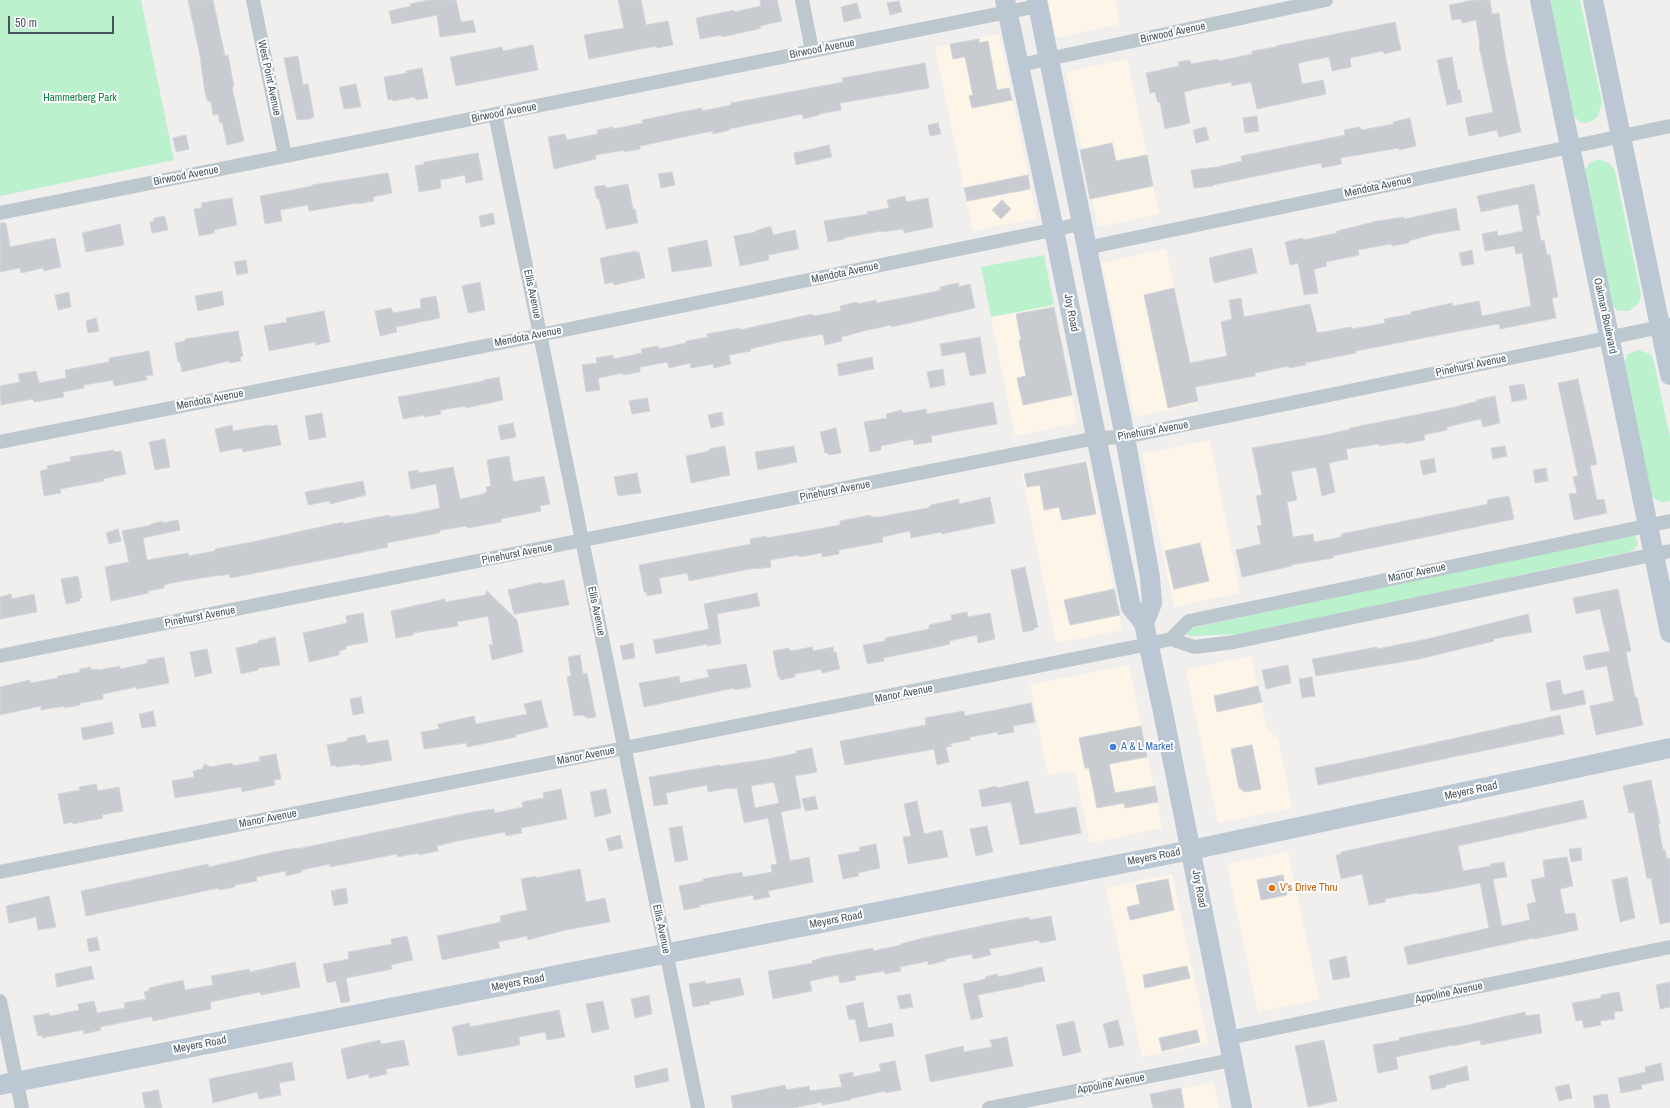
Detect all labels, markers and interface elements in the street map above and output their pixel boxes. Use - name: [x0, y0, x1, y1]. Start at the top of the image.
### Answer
- scale bar: [10, 8, 116, 34]
- text: 50 m: [15, 15, 37, 31]
- street label: Birwood Avenue: [1139, 20, 1207, 46]
- street label: Birwood Avenue: [788, 36, 856, 62]
- street label: West Point Avenue: [255, 39, 283, 117]
- park label: Hammerberg Park: [43, 91, 117, 105]
- street label: Birwood Avenue: [470, 100, 538, 126]
- street label: Birwood Avenue: [152, 163, 220, 189]
- street label: Mendota Avenue: [1343, 173, 1413, 201]
- street label: Mendota Avenue: [810, 259, 880, 287]
- street label: Ellis Avenue: [520, 268, 544, 320]
- street label: Oakman Boulevard: [1591, 277, 1619, 355]
- street label: Joy Road: [1061, 293, 1081, 333]
- street label: Mendota Avenue: [493, 324, 563, 350]
- street label: Pinehurst Avenue: [1435, 352, 1507, 380]
- street label: Mendota Avenue: [175, 387, 245, 413]
- street label: Pinehurst Avenue: [1117, 418, 1189, 444]
- street label: Pinehurst Avenue: [799, 478, 871, 504]
- street label: Pinehurst Avenue: [481, 541, 553, 567]
- street label: Manor Avenue: [1387, 560, 1447, 586]
- street label: Ellis Avenue: [584, 585, 608, 637]
- street label: Pinehurst Avenue: [164, 604, 236, 630]
- street label: Manor Avenue: [874, 682, 934, 706]
- place label: A & L Market: [1121, 740, 1173, 754]
- marker: A & L Market: [1108, 742, 1118, 752]
- street label: Manor Avenue: [556, 744, 616, 768]
- street label: Meyers Road: [1443, 779, 1499, 803]
- street label: Manor Avenue: [238, 807, 298, 831]
- street label: Meyers Road: [1126, 845, 1182, 869]
- street label: Joy Road: [1189, 869, 1209, 909]
- place label: V’s Drive Thru: [1280, 881, 1337, 895]
- marker: V’s Drive Thru: [1267, 883, 1277, 893]
- street label: Ellis Avenue: [649, 903, 673, 955]
- street label: Meyers Road: [808, 908, 864, 932]
- street label: Meyers Road: [490, 971, 546, 995]
- street label: Appoline Avenue: [1414, 979, 1484, 1007]
- street label: Meyers Road: [172, 1033, 228, 1057]
- street label: Appoline Avenue: [1076, 1071, 1146, 1097]

